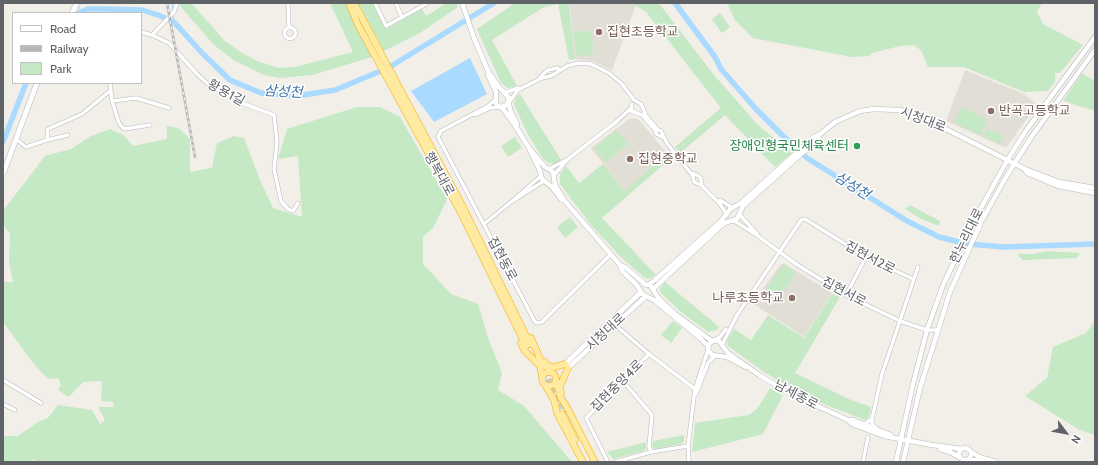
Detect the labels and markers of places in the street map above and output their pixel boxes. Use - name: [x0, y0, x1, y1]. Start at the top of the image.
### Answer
- place label: 집현초등학교: [607, 24, 679, 40]
- marker: 집현초등학교: [594, 27, 604, 37]
- place label: 반곡고등학교: [999, 103, 1071, 119]
- marker: 반곡고등학교: [986, 106, 996, 116]
- place label: 장애인형국민체육센터: [729, 138, 849, 154]
- marker: 장애인형국민체육센터: [852, 141, 862, 151]
- place label: 집현중학교: [638, 151, 698, 167]
- marker: 집현중학교: [625, 154, 635, 164]
- place label: 나루초등학교: [712, 290, 784, 306]
- marker: 나루초등학교: [787, 293, 797, 303]

